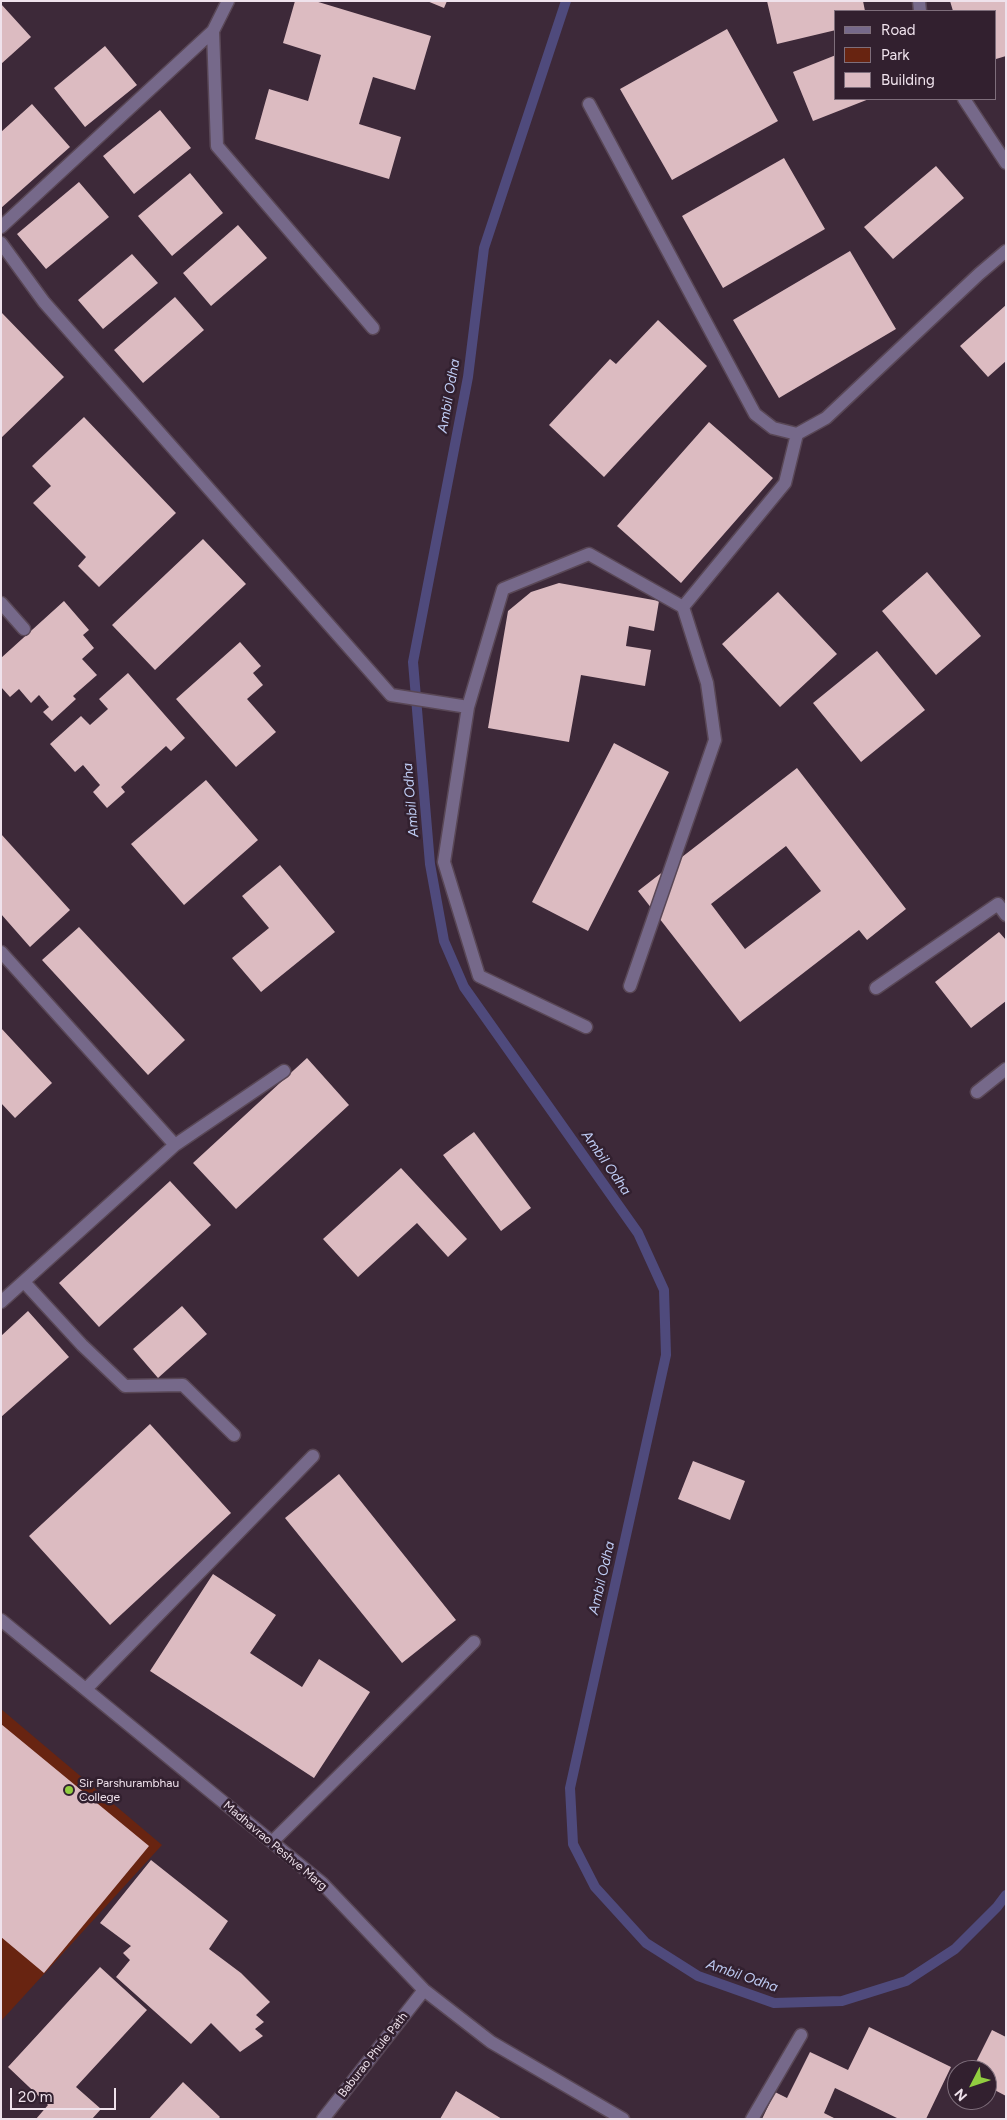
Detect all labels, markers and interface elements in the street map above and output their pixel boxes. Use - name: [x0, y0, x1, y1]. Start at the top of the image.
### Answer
- legend: [834, 10, 997, 100]
- text: Road: [881, 21, 916, 39]
- text: Park: [881, 46, 910, 64]
- text: Building: [881, 71, 935, 89]
- water label: Ambil Odha: [434, 358, 464, 434]
- water label: Ambil Odha: [399, 762, 423, 838]
- water label: Ambil Odha: [578, 1128, 634, 1198]
- water label: Ambil Odha: [585, 1540, 619, 1616]
- place label: Sir Parshurambhau College: [79, 1776, 179, 1804]
- marker: Sir Parshurambhau College: [63, 1784, 75, 1796]
- street label: Madhavrao Peshve Marg: [220, 1798, 330, 1894]
- water label: Ambil Odha: [704, 1956, 780, 1996]
- street label: Baburao Phule Path: [335, 2010, 411, 2100]
- north arrow: [947, 2060, 997, 2110]
- scale bar: [12, 2078, 119, 2110]
- text: N: [951, 2085, 971, 2104]
- text: 20 m: [18, 2088, 52, 2106]

